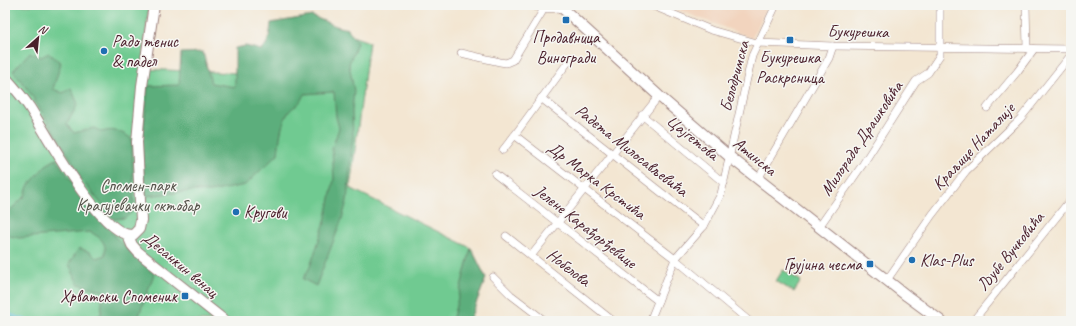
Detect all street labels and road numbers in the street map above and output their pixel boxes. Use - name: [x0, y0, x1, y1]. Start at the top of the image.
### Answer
- street label: Букурешка: [827, 20, 890, 43]
- street label: Белодримска: [715, 37, 754, 114]
- street label: Милорада Драшковића: [815, 76, 908, 200]
- street label: Краљице Наталије: [928, 97, 1020, 194]
- street label: Радета Милосављевића: [571, 100, 694, 202]
- street label: Цајгетова: [662, 110, 724, 166]
- street label: Атинска: [729, 133, 782, 181]
- street label: Др Марка Крстића: [544, 137, 651, 225]
- street label: Јелене Карађорђевице: [530, 179, 642, 274]
- street label: Љубе Вучковића: [972, 206, 1050, 295]
- street label: Десанкин венац: [139, 227, 223, 303]
- street label: Нобелова: [543, 244, 596, 292]

